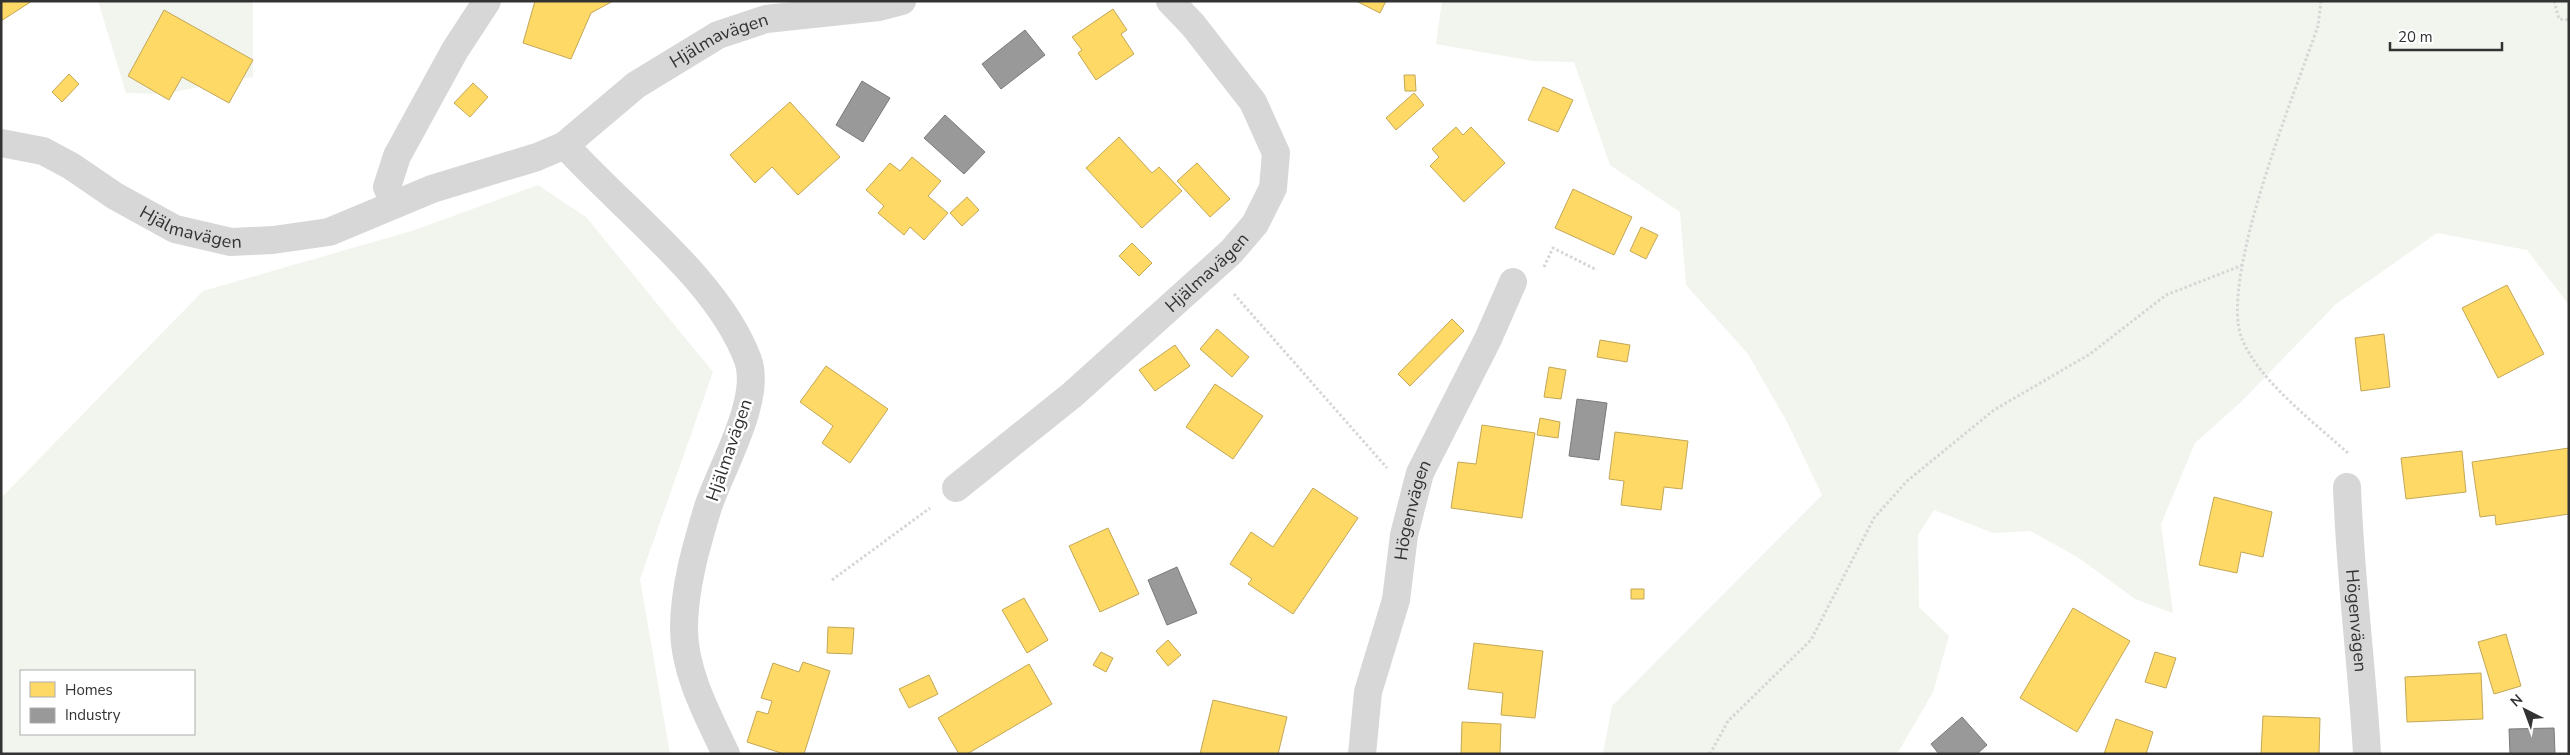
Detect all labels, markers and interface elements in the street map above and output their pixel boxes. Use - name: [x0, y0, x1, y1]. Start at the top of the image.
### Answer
- street label: Hjälmavägen: [665, 7, 771, 74]
- scale bar: [2390, 20, 2502, 52]
- text: 20 m: [2398, 27, 2433, 47]
- street label: Hjälmavägen: [135, 200, 242, 254]
- street label: Hjälmavägen: [1160, 228, 1254, 318]
- street label: Hjälmavägen: [700, 396, 758, 504]
- street label: Högenvägen: [1389, 456, 1437, 562]
- street label: Högenvägen: [2340, 568, 2373, 673]
- legend: [20, 670, 195, 735]
- text: Homes: [65, 680, 113, 700]
- north arrow: [2500, 685, 2550, 735]
- text: N: [2506, 690, 2527, 711]
- text: Industry: [65, 705, 121, 725]

